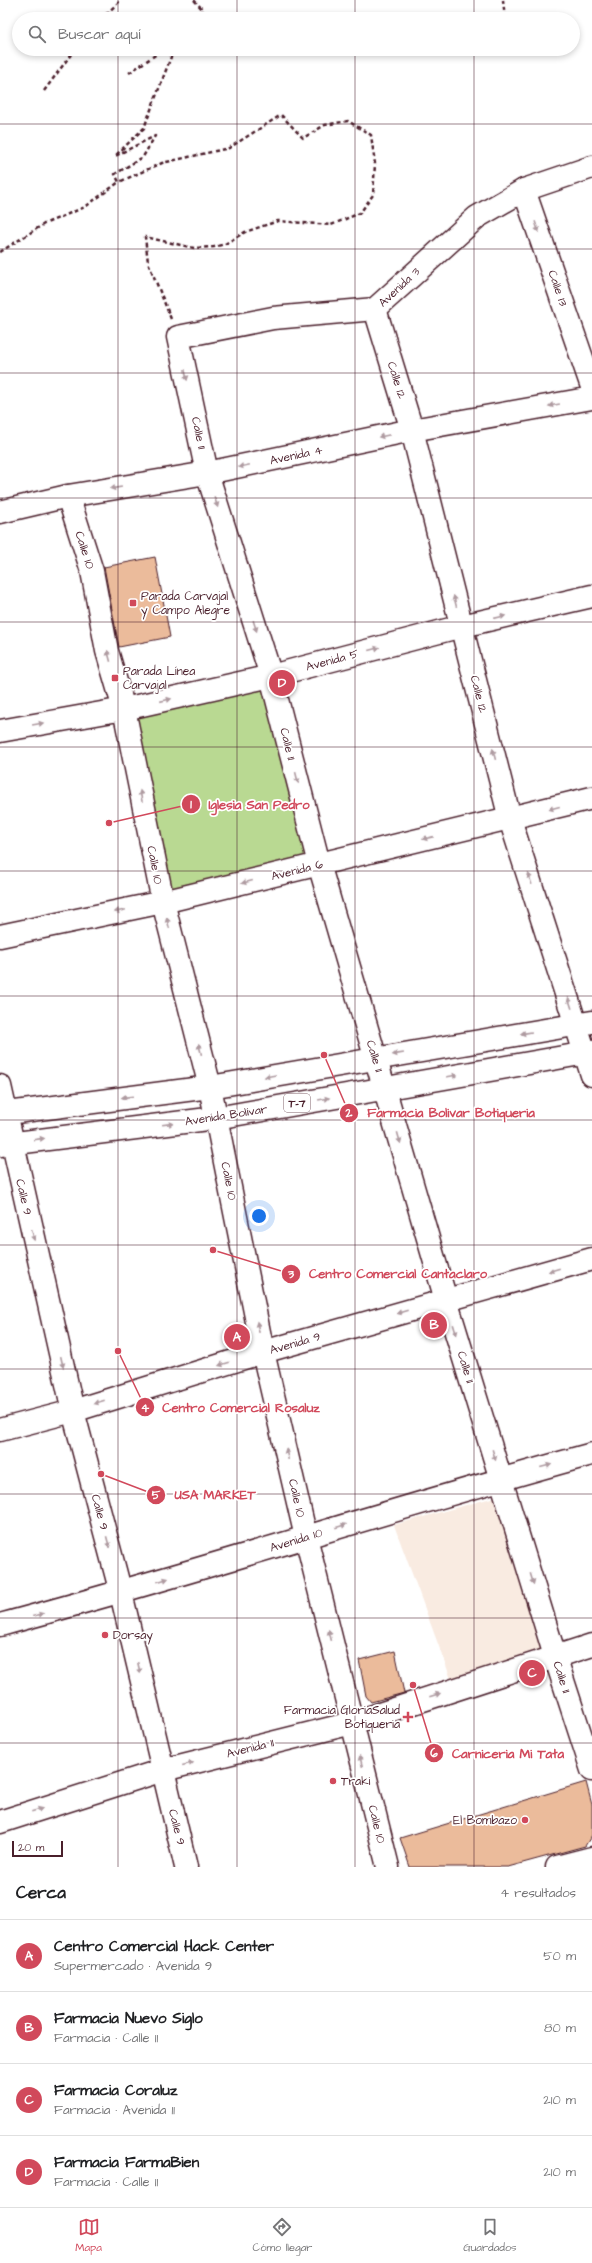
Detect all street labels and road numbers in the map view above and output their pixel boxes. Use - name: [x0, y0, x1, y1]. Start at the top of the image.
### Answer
- street label: Avenida 3: [375, 264, 424, 311]
- street label: Calle 13: [543, 268, 572, 309]
- street label: Calle 12: [383, 359, 410, 401]
- street label: Calle 11: [187, 415, 210, 451]
- street label: Avenida 4: [268, 442, 324, 469]
- street label: Calle 10: [70, 529, 99, 572]
- street label: Avenida 5: [304, 645, 361, 676]
- street label: Calle 12: [466, 674, 491, 715]
- street label: Calle 11: [275, 726, 300, 763]
- street label: Calle 10: [142, 844, 167, 886]
- street label: Avenida 6: [269, 856, 325, 885]
- street label: Calle 11: [362, 1038, 388, 1075]
- road number: T-7: [284, 1094, 310, 1112]
- street label: Avenida Bolívar: [184, 1101, 269, 1130]
- street label: Calle 10: [216, 1160, 241, 1202]
- street label: Calle 9: [11, 1177, 36, 1217]
- street label: Avenida 9: [268, 1328, 323, 1359]
- street label: Calle 11: [453, 1349, 479, 1386]
- street label: Calle 10: [284, 1477, 309, 1519]
- street label: Calle 9: [87, 1492, 112, 1532]
- street label: Avenida 10: [268, 1524, 325, 1557]
- street label: Calle 11: [548, 1659, 575, 1696]
- street label: Avenida 11: [225, 1734, 276, 1763]
- street label: Calle 10: [364, 1803, 390, 1845]
- street label: Calle 9: [164, 1807, 189, 1847]

